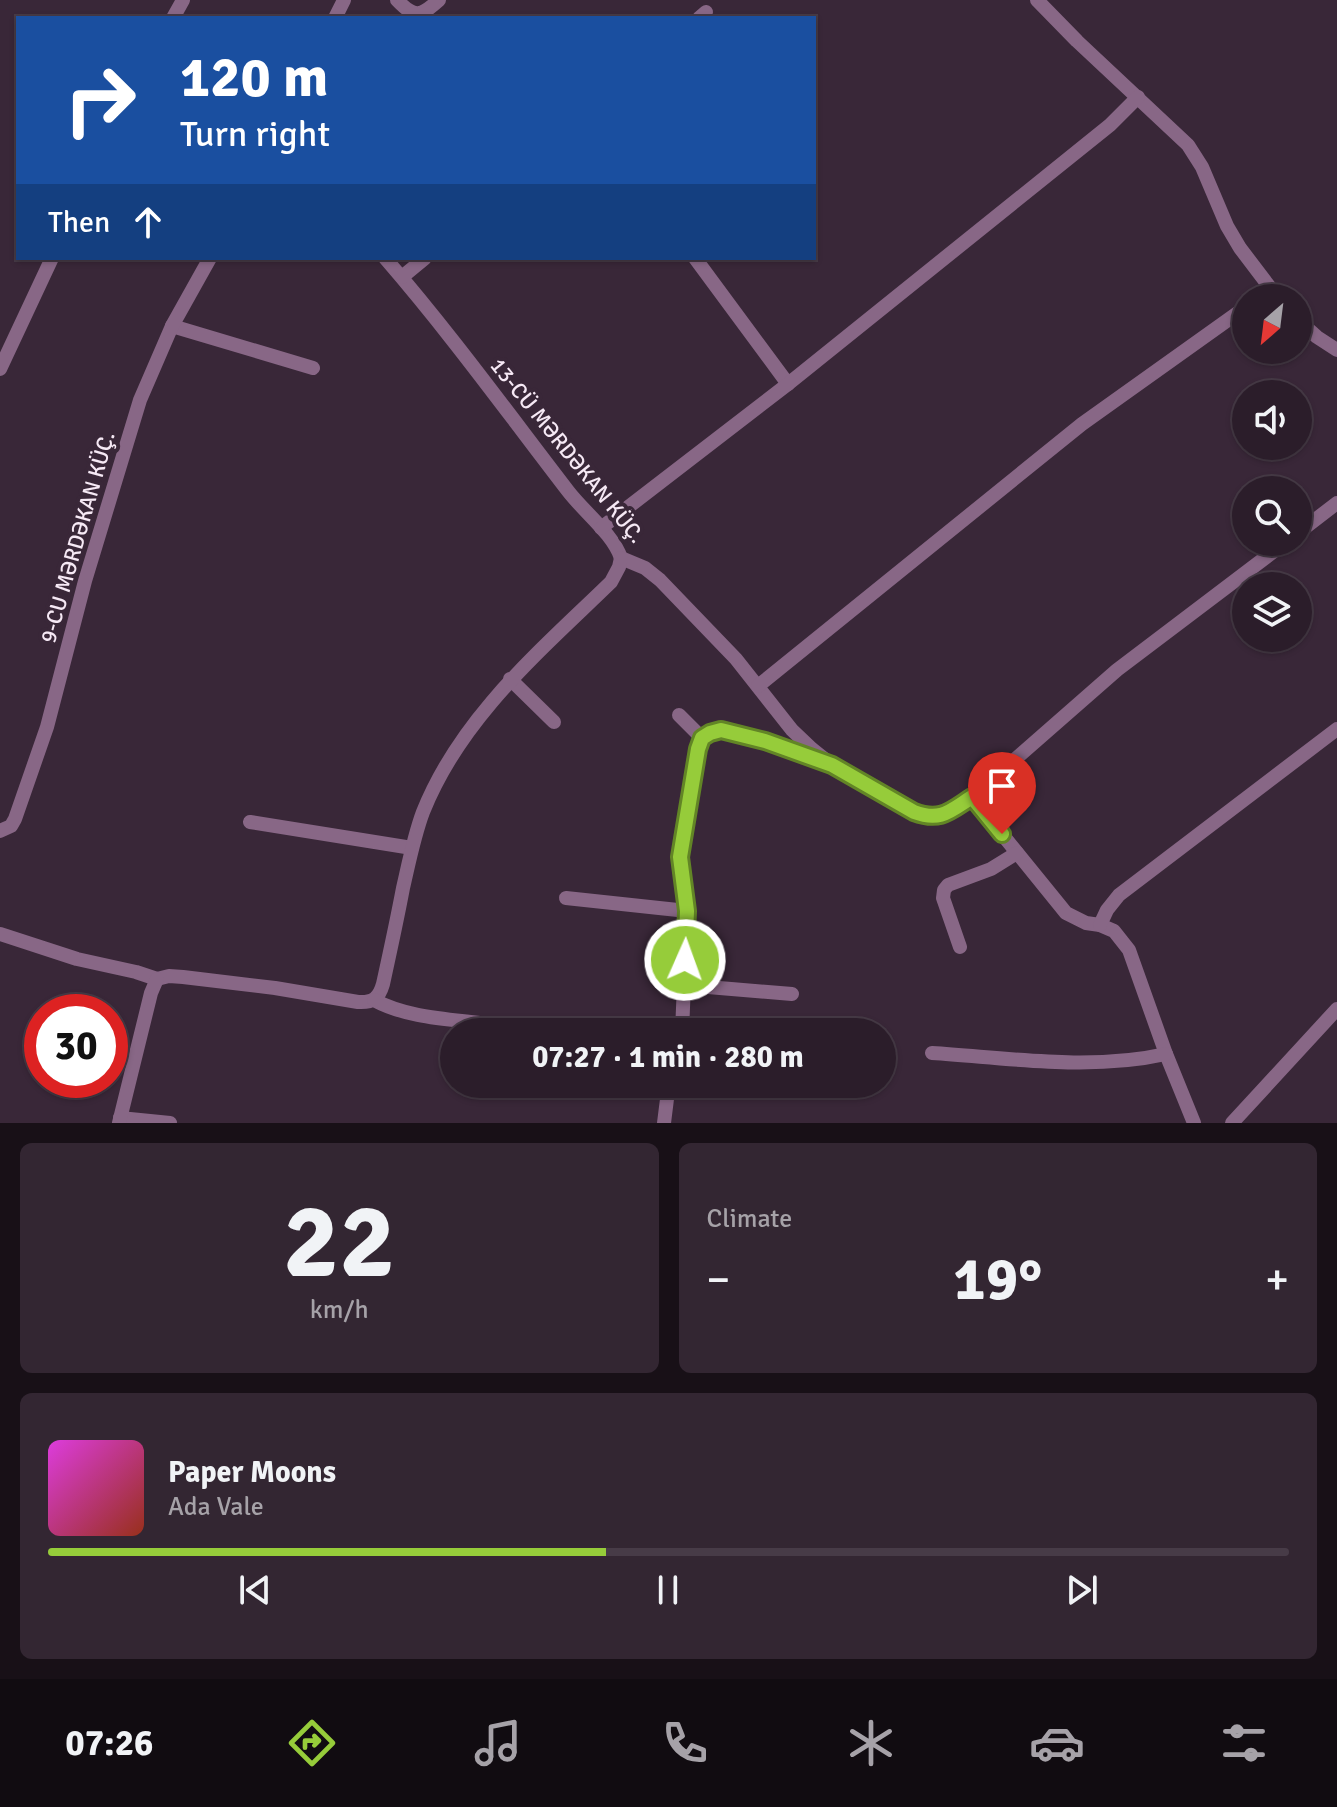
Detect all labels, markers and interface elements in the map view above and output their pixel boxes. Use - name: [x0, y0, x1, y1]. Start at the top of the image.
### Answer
- text: 120 m: [180, 43, 328, 112]
- icon: right: [48, 48, 152, 152]
- text: Turn right: [180, 112, 330, 157]
- icon: ahead: [126, 200, 170, 244]
- text: Then: [48, 204, 110, 241]
- north arrow: [1232, 284, 1312, 364]
- map controls: [1232, 284, 1312, 652]
- street label: 13-CÜ MƏRDƏKAN KÜÇ.: [485, 352, 651, 548]
- button: sound: [1232, 380, 1312, 460]
- street label: 9-CU MƏRDƏKAN KÜÇ.: [34, 428, 121, 646]
- button: search: [1232, 476, 1312, 556]
- button: layers: [1232, 572, 1312, 652]
- pin: [968, 752, 1036, 834]
- icon: arrive: [980, 764, 1024, 808]
- position arrow: [643, 918, 727, 1002]
- speed limit sign: 30: [24, 994, 128, 1098]
- text: 07:27 · 1 min · 280 m: [532, 1039, 804, 1076]
- text: 22: [283, 1178, 395, 1306]
- text: Climate: [707, 1203, 792, 1235]
- text: 19°: [953, 1243, 1042, 1317]
- text: −: [707, 1253, 730, 1307]
- text: +: [1265, 1253, 1289, 1307]
- text: km/h: [310, 1294, 369, 1326]
- text: Paper Moons: [168, 1454, 336, 1491]
- text: Ada Vale: [168, 1491, 264, 1523]
- icon: previous: [233, 1568, 277, 1612]
- icon: pause: [646, 1568, 690, 1612]
- icon: next: [1060, 1568, 1104, 1612]
- icon: directions: [284, 1715, 340, 1771]
- icon: music: [470, 1715, 526, 1771]
- icon: phone: [657, 1715, 713, 1771]
- icon: climate: [843, 1715, 899, 1771]
- icon: car: [1029, 1715, 1085, 1771]
- icon: filters: [1216, 1715, 1272, 1771]
- text: 07:26: [65, 1721, 154, 1766]

